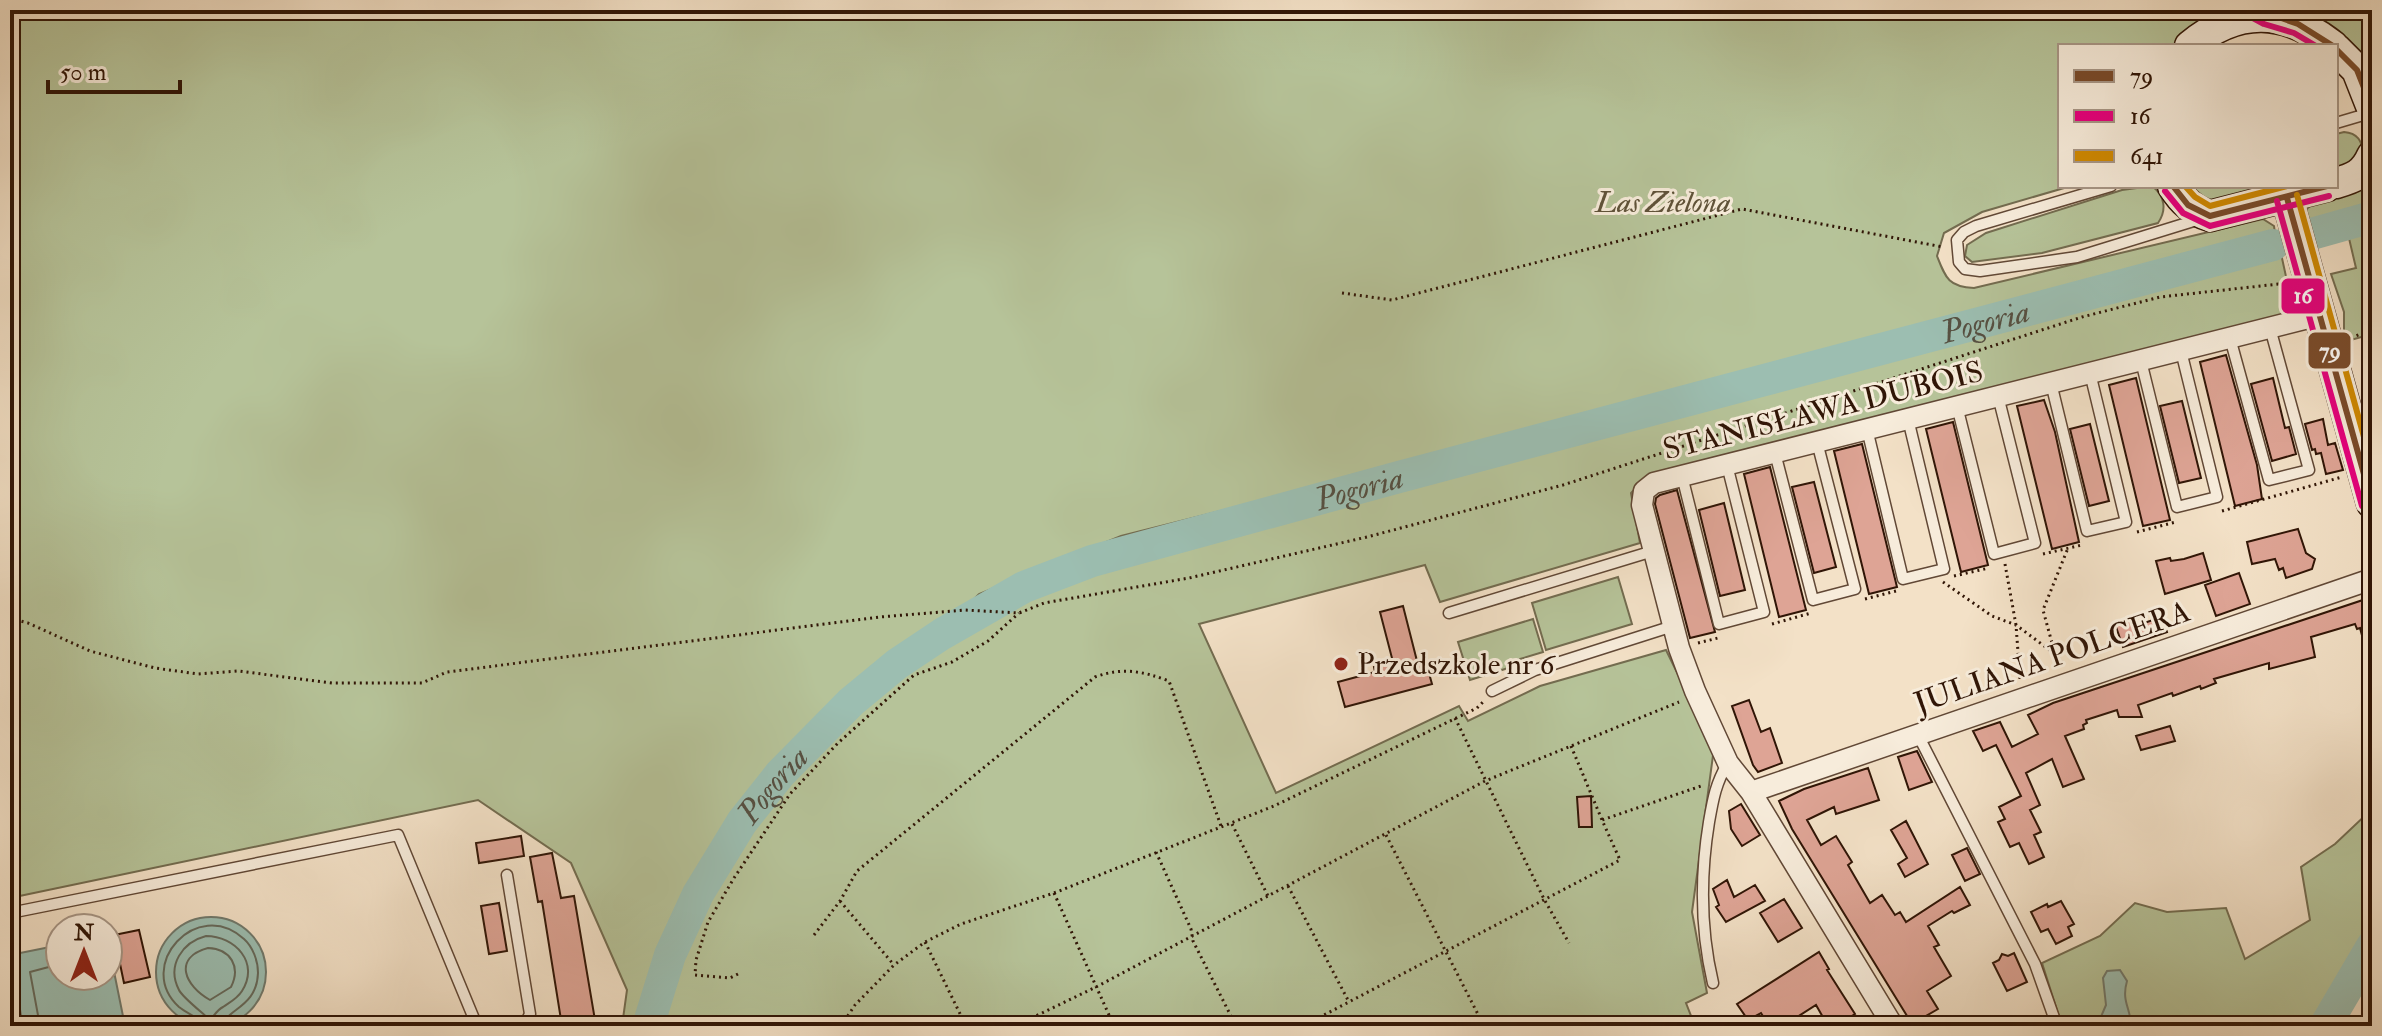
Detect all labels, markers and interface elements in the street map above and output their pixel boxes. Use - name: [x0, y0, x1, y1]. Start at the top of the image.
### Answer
- scale bar: [48, 44, 180, 94]
- legend: [2058, 44, 2338, 188]
- text: 50 m: [60, 57, 107, 88]
- text: 79: [2130, 61, 2153, 92]
- text: 16: [2130, 101, 2152, 132]
- text: 641: [2130, 141, 2164, 172]
- park label: Las Zielona: [1594, 184, 1731, 221]
- line badge: 16: [2280, 277, 2326, 315]
- text: 16: [2294, 282, 2314, 310]
- water label: Pogoria: [1936, 291, 2034, 353]
- line badge: 79: [2307, 331, 2352, 370]
- text: 79: [2319, 337, 2341, 365]
- street label: STANISŁAWA DUBOIS: [1659, 353, 1987, 468]
- water label: Pogoria: [1310, 458, 1408, 520]
- street label: JULIANA POLCERA: [1908, 593, 2195, 722]
- place label: Przedszkole nr 6: [1357, 646, 1557, 683]
- marker: Przedszkole nr 6: [1332, 655, 1350, 673]
- water label: Pogoria: [728, 738, 817, 833]
- north arrow: [44, 912, 124, 992]
- text: N: [73, 919, 94, 947]

